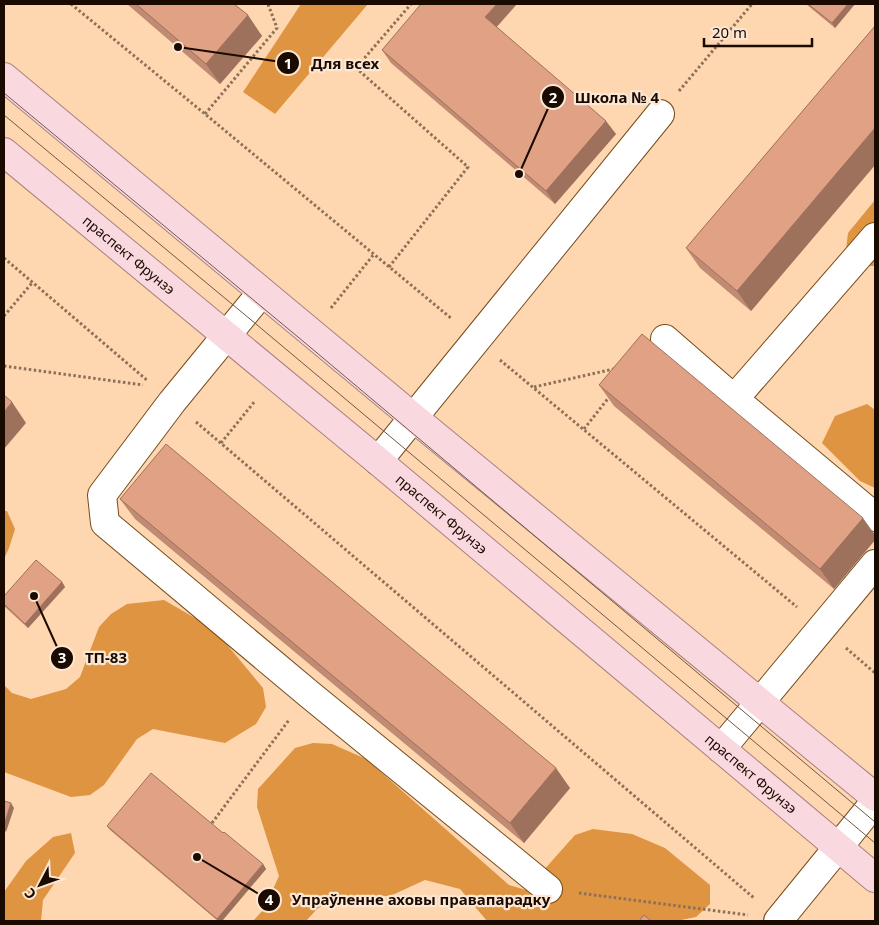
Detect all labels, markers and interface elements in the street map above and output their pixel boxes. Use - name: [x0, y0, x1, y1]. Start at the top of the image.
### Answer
- scale bar: [704, 15, 812, 47]
- text: 20 m: [712, 22, 747, 42]
- callout: Для всех: [276, 48, 389, 78]
- text: 1: [284, 53, 292, 73]
- text: Для всех: [311, 53, 379, 73]
- callout: Школа № 4: [540, 82, 669, 112]
- text: 2: [549, 87, 558, 107]
- text: Школа № 4: [575, 87, 660, 107]
- street label: праспект Фрунзэ: [79, 211, 179, 299]
- street label: праспект Фрунзэ: [392, 470, 492, 558]
- callout: ТП-83: [50, 643, 137, 673]
- text: 3: [58, 647, 66, 667]
- text: ТП-83: [85, 647, 127, 667]
- street label: праспект Фрунзэ: [701, 729, 801, 818]
- north arrow: [15, 860, 65, 910]
- text: С: [20, 884, 40, 903]
- callout: Упраўленне аховы правапарадку: [256, 885, 560, 915]
- text: 4: [265, 889, 274, 909]
- text: Упраўленне аховы правапарадку: [292, 889, 551, 909]

